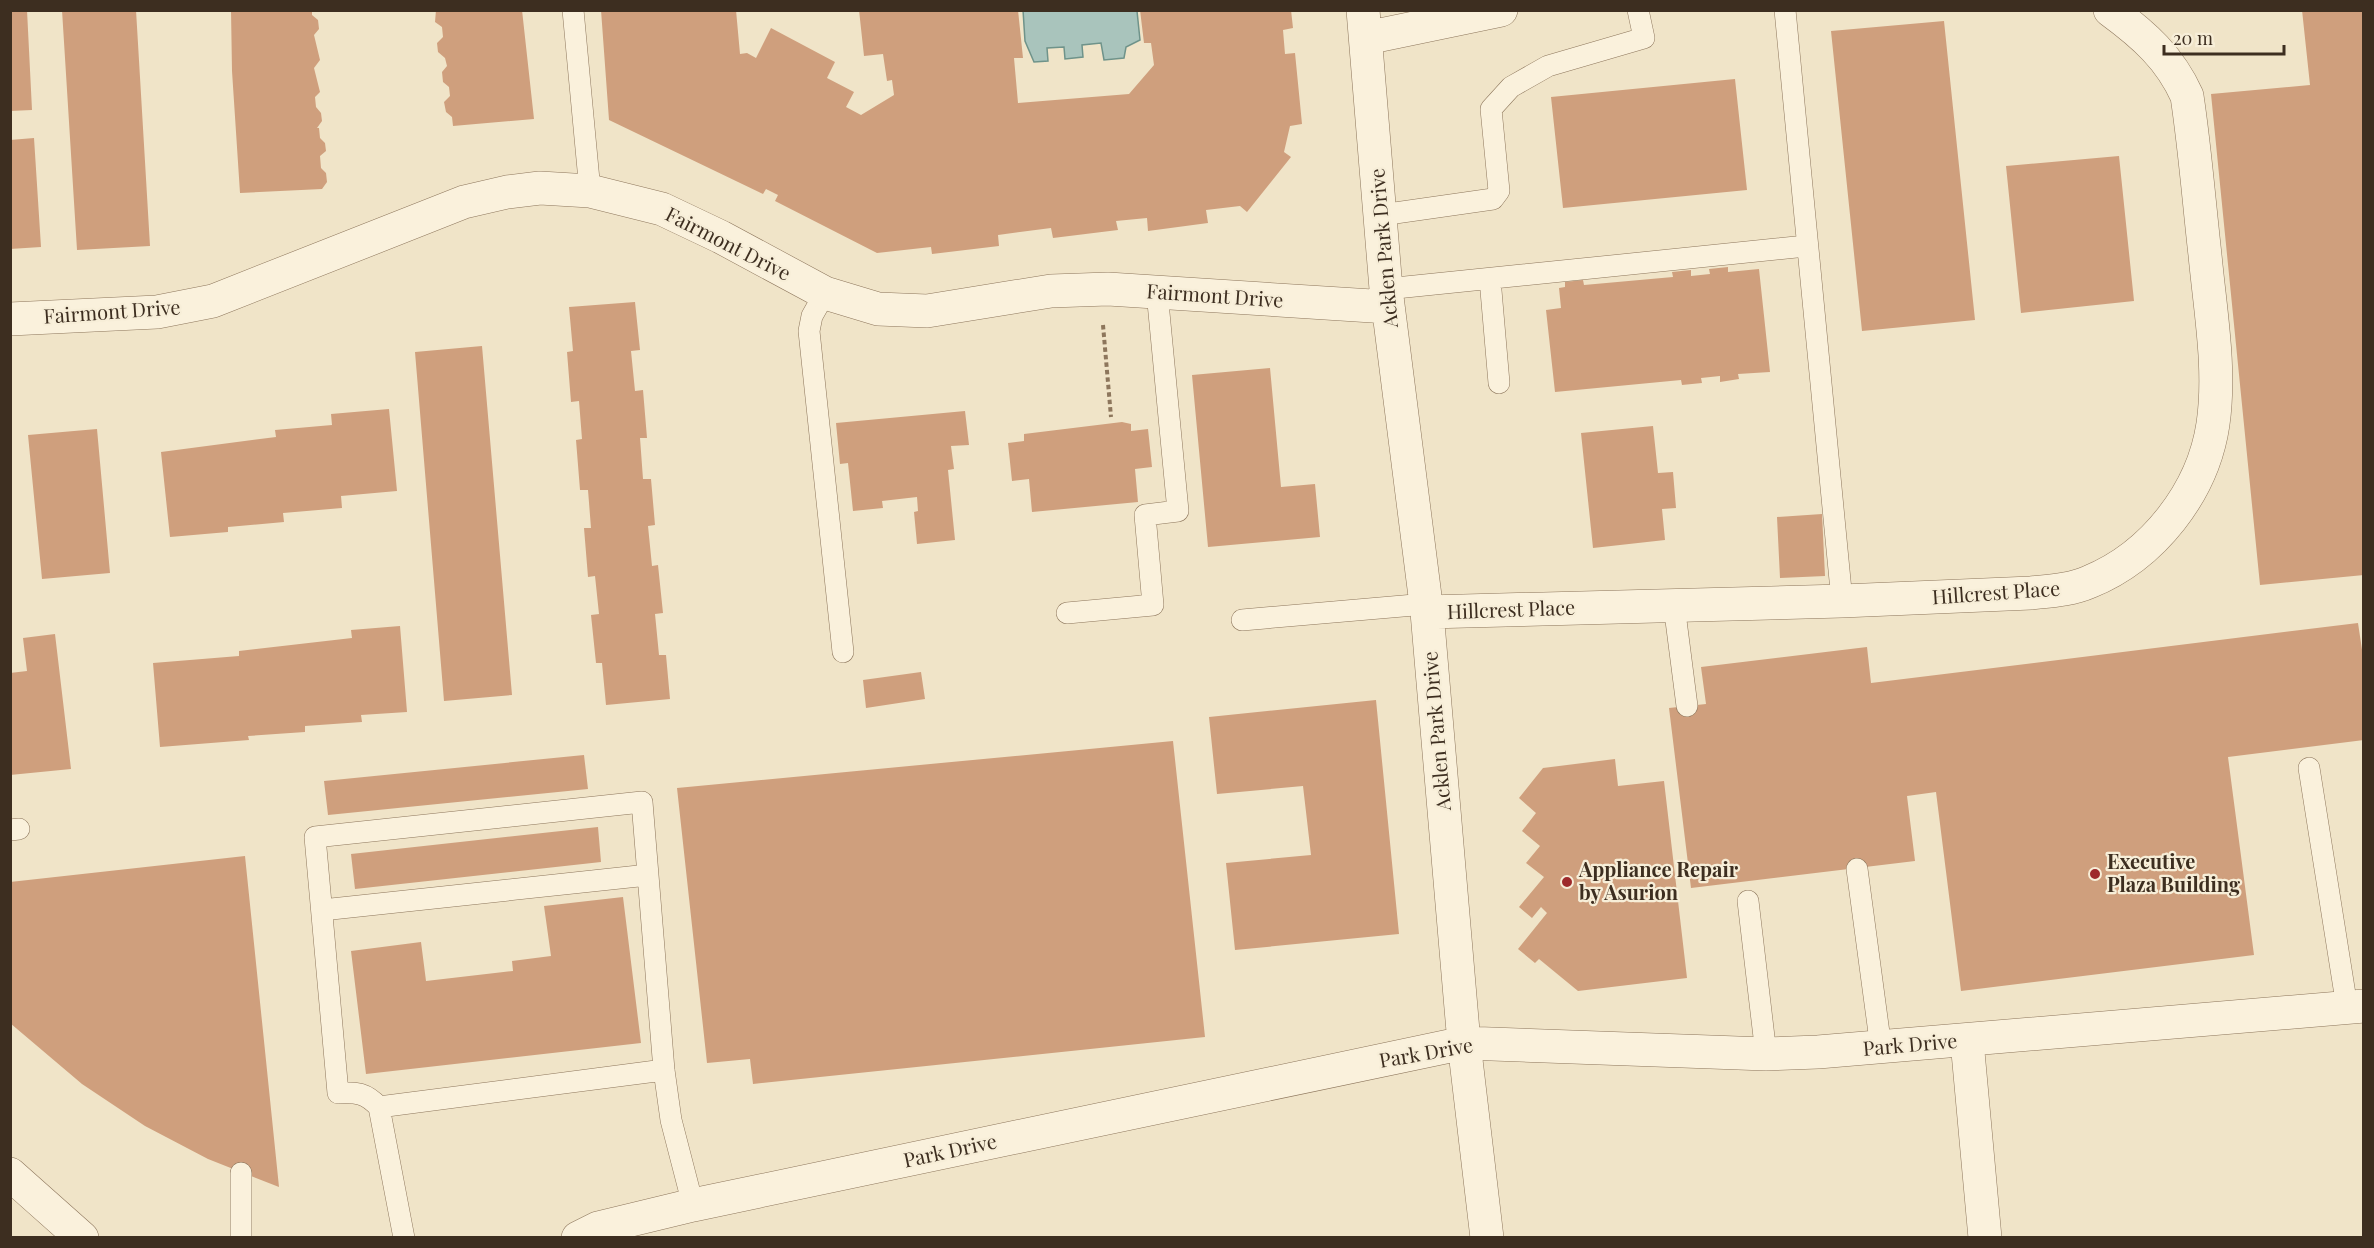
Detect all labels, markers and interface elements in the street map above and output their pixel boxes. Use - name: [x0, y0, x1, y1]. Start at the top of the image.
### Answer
- scale bar: [2164, 18, 2284, 56]
- text: 20 m: [2173, 26, 2213, 50]
- street label: Acklen Park Drive: [1362, 167, 1403, 330]
- street label: Fairmont Drive: [661, 200, 796, 286]
- street label: Fairmont Drive: [1146, 276, 1284, 313]
- street label: Fairmont Drive: [43, 292, 181, 329]
- street label: Hillcrest Place: [1931, 574, 2061, 609]
- street label: Hillcrest Place: [1446, 593, 1576, 624]
- street label: Acklen Park Drive: [1415, 650, 1456, 813]
- place label: Executive Plaza Building: [2107, 847, 2240, 897]
- place label: Appliance Repair by Asurion: [1578, 855, 1739, 905]
- marker: Executive Plaza Building: [2088, 867, 2102, 881]
- marker: Appliance Repair by Asurion: [1560, 875, 1574, 889]
- street label: Park Drive: [1862, 1026, 1958, 1061]
- street label: Park Drive: [1377, 1030, 1475, 1073]
- street label: Park Drive: [901, 1126, 999, 1173]

